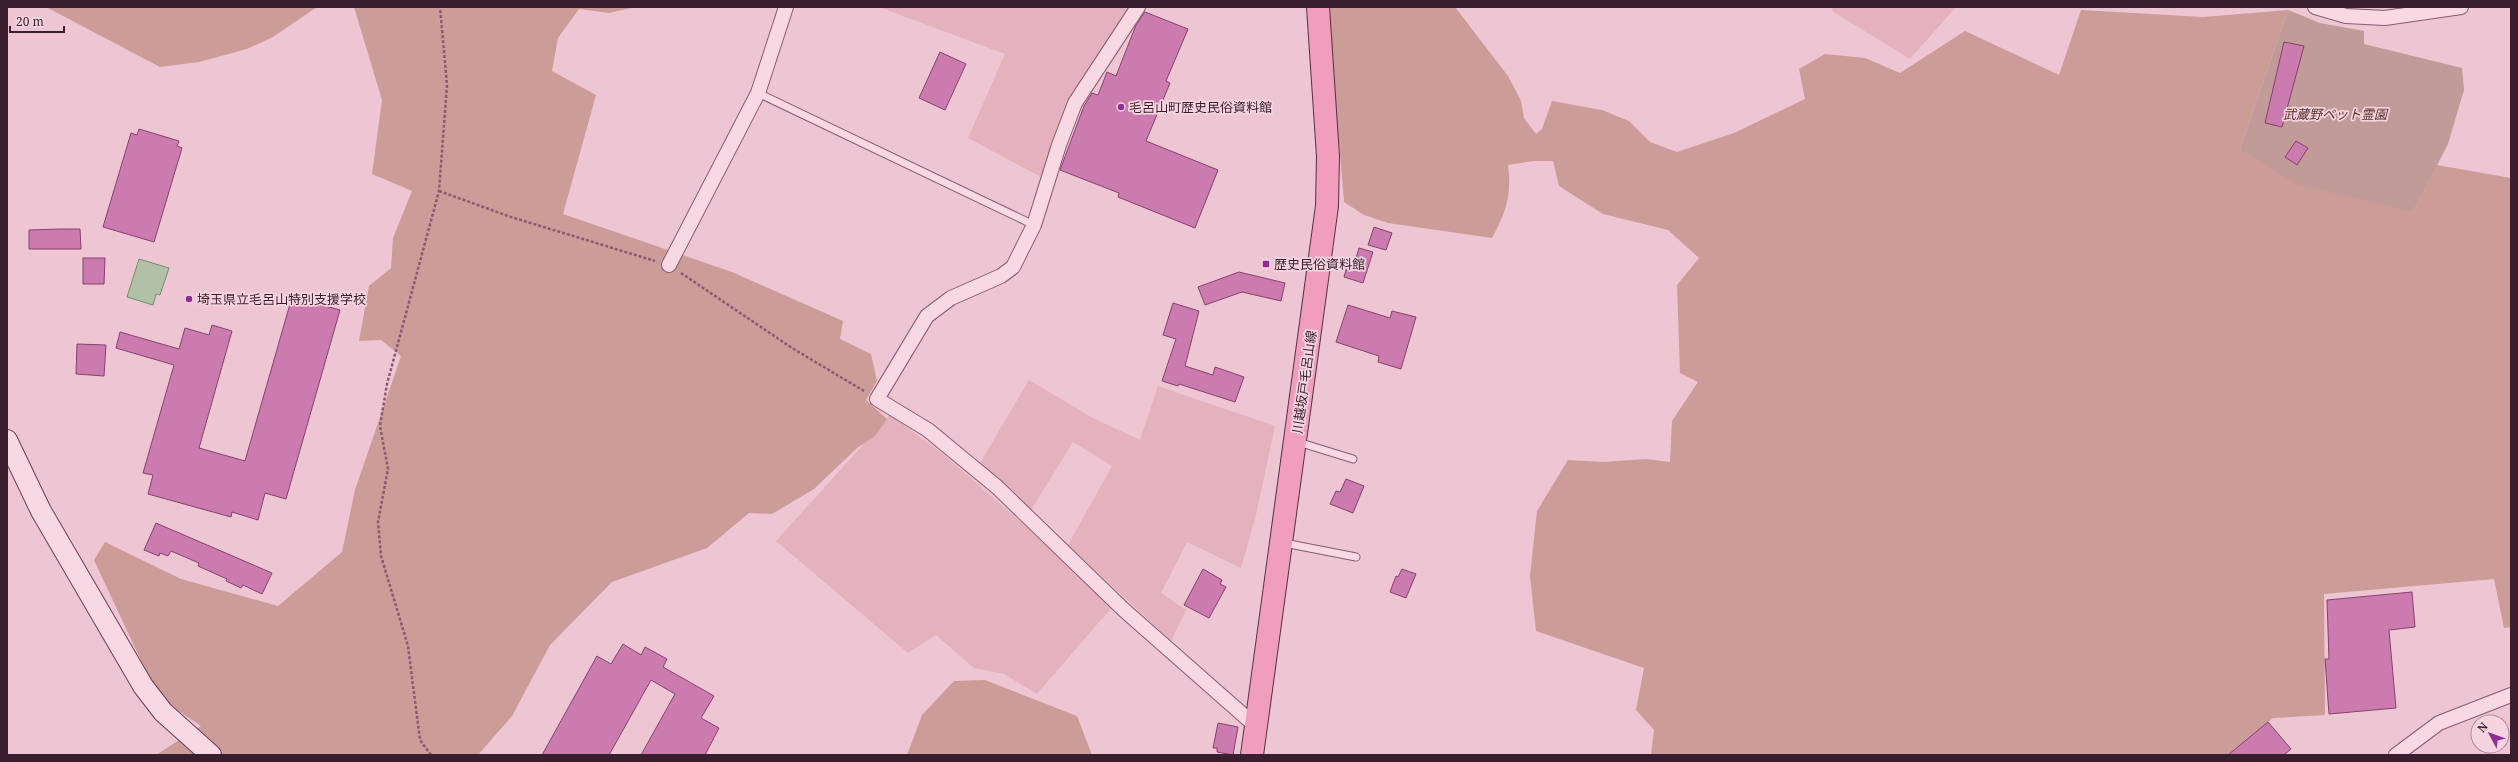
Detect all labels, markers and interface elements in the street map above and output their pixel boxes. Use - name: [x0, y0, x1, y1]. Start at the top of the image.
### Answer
- scale bar: [10, 8, 64, 34]
- text: 20 m: [16, 13, 44, 30]
- place label: 毛呂山町歴史民俗資料館: [1129, 98, 1272, 116]
- marker: 毛呂山町歴史民俗資料館: [1116, 102, 1126, 112]
- park label: 武蔵野ペット霊園: [2283, 105, 2389, 123]
- place label: 歴史民俗資料館: [1274, 255, 1365, 273]
- marker: 歴史民俗資料館: [1261, 259, 1271, 269]
- place label: 埼玉県立毛呂山特別支援学校: [197, 290, 366, 308]
- marker: 埼玉県立毛呂山特別支援学校: [184, 294, 194, 304]
- street label: 川越坂戸毛呂山線: [1288, 329, 1320, 435]
- north arrow: [2470, 714, 2510, 754]
- text: N: [2474, 719, 2491, 735]

